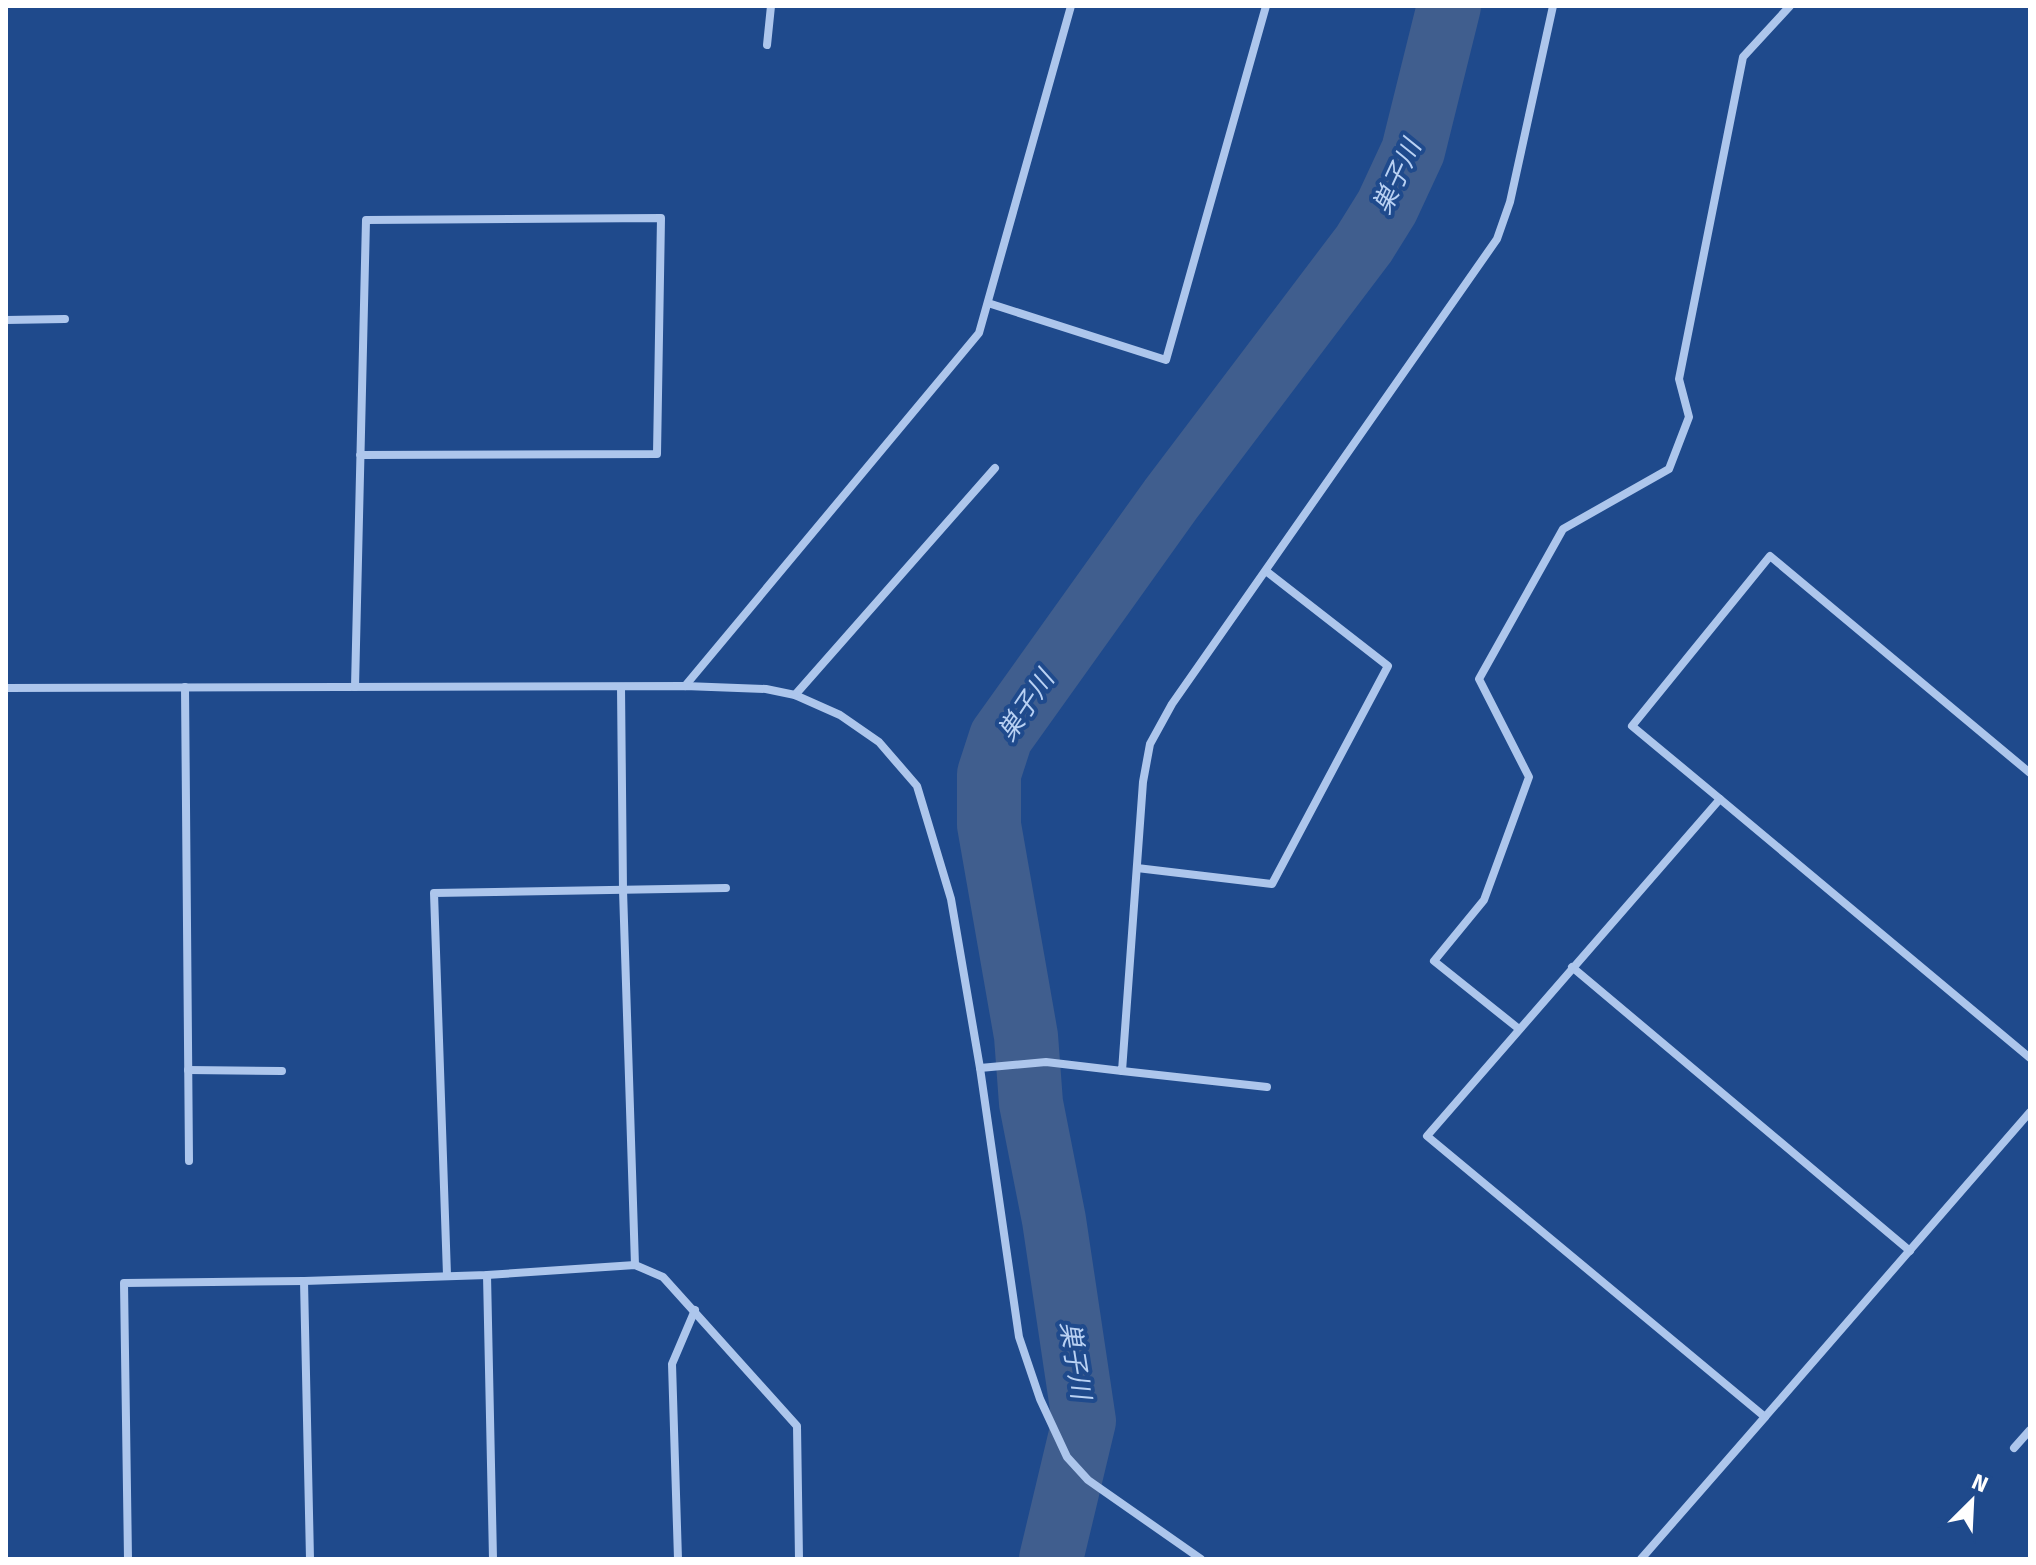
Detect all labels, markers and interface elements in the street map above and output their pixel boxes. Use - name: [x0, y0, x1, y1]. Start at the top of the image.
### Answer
- water label: 巣子川: [1366, 132, 1429, 219]
- water label: 巣子川: [991, 663, 1062, 747]
- water label: 巣子川: [1054, 1319, 1097, 1404]
- north arrow: [1932, 1461, 2012, 1541]
- text: N: [1968, 1468, 1992, 1498]

